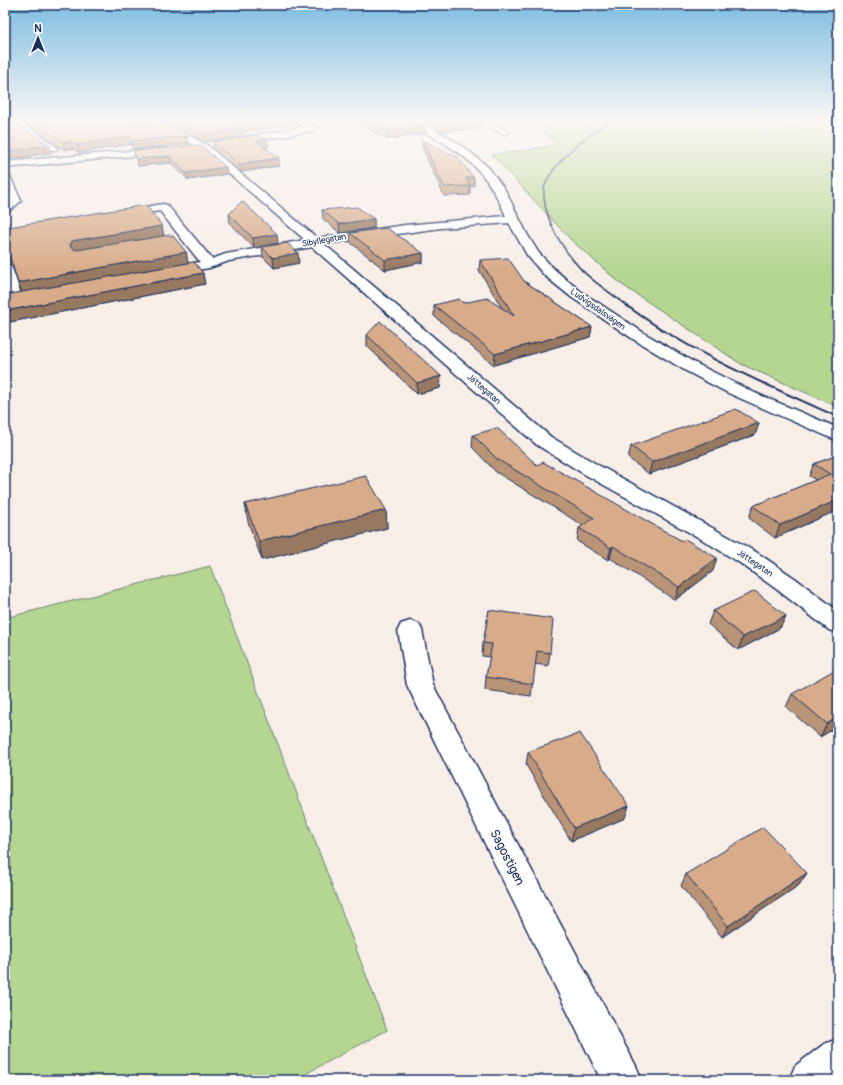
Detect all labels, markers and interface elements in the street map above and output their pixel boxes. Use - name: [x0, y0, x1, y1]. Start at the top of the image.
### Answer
- north arrow: [18, 18, 58, 58]
- text: N: [34, 22, 42, 35]
- street label: Sibyllegatan: [301, 231, 347, 250]
- street label: Ludvigsdalsvägen: [568, 286, 628, 333]
- street label: Jättegatan: [464, 372, 503, 407]
- street label: Jättegatan: [734, 547, 775, 580]
- street label: Sagostigen: [486, 827, 528, 888]

